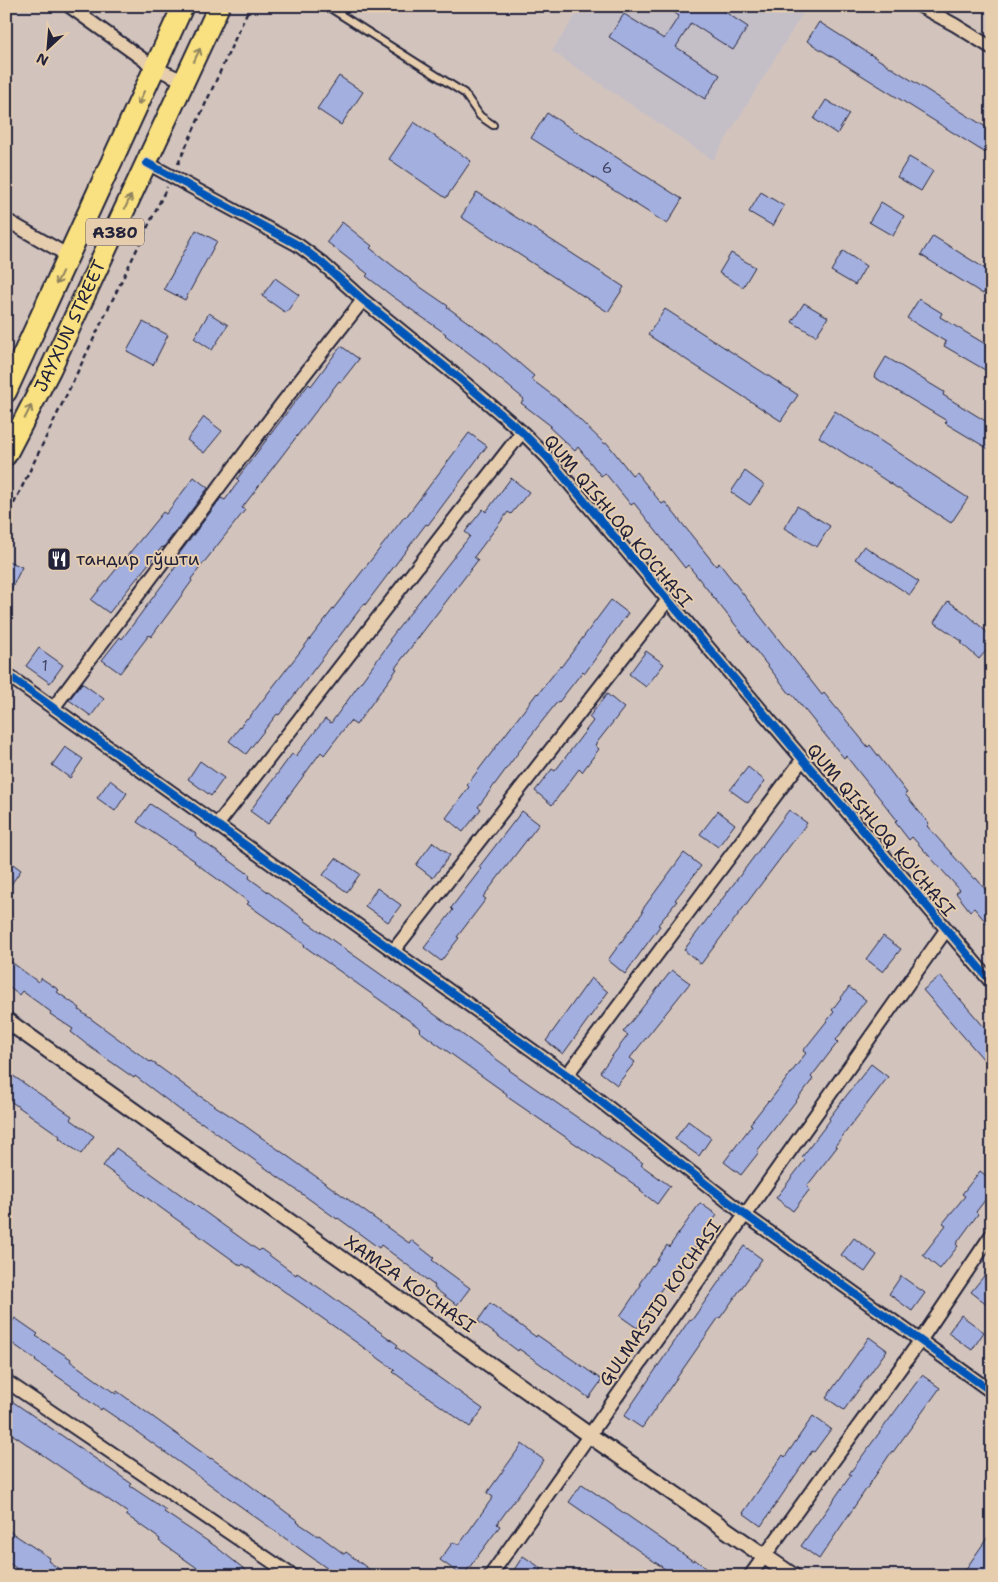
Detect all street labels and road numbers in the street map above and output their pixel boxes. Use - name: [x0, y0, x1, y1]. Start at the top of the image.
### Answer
- road number: A380: [86, 218, 144, 246]
- street label: JAYXUN STREET: [29, 256, 111, 396]
- street label: QUM QISHLOQ KO'CHASI: [539, 430, 698, 613]
- street label: QUM QISHLOQ KO'CHASI: [802, 739, 961, 922]
- street label: GULMASJID KO'CHASI: [593, 1215, 727, 1391]
- street label: XAMZA KO'CHASI: [340, 1230, 480, 1338]

